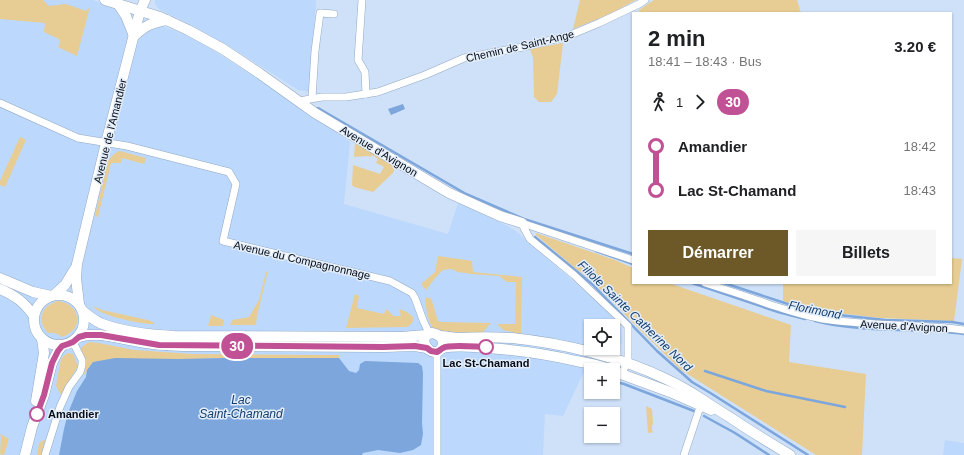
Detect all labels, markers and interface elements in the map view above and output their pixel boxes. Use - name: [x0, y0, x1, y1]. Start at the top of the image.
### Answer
- text: 2 min: [648, 26, 705, 51]
- street label: Chemin de Saint-Ange: [465, 28, 575, 64]
- text: 3.20 €: [894, 38, 936, 55]
- text: 18:41 – 18:43 · Bus: [648, 54, 761, 69]
- street label: Avenue de l'Amandier: [91, 77, 129, 184]
- icon: walk: [648, 91, 670, 113]
- icon: forward: [689, 91, 711, 113]
- text: 30: [725, 94, 741, 110]
- text: 1: [676, 95, 683, 110]
- street label: Avenue d'Avignon: [338, 123, 420, 179]
- text: Amandier: [678, 138, 747, 155]
- text: 18:42: [903, 139, 936, 154]
- text: Lac St-Chamand: [678, 182, 796, 199]
- text: 18:43: [903, 183, 936, 198]
- button: Démarrer: [648, 230, 788, 276]
- button: Billets: [796, 230, 936, 276]
- street label: Avenue du Compagnonnage: [233, 238, 371, 282]
- water label: Filiole Sainte Catherine Nord: [575, 258, 695, 375]
- water label: Florimond: [787, 298, 843, 322]
- street label: Avenue d'Avignon: [860, 318, 948, 334]
- map controls: [584, 319, 620, 443]
- button: locate: [584, 319, 620, 355]
- line badge: 30: [219, 333, 255, 359]
- text: 30: [229, 338, 245, 354]
- marker: Lac St-Chamand: [478, 339, 494, 355]
- place label: Lac St-Chamand: [443, 357, 529, 369]
- button: +: [584, 363, 620, 399]
- water label: Lac Saint-Chamand: [199, 393, 283, 421]
- marker: Amandier: [29, 406, 45, 422]
- button: −: [584, 407, 620, 443]
- place label: Amandier: [48, 408, 99, 420]

